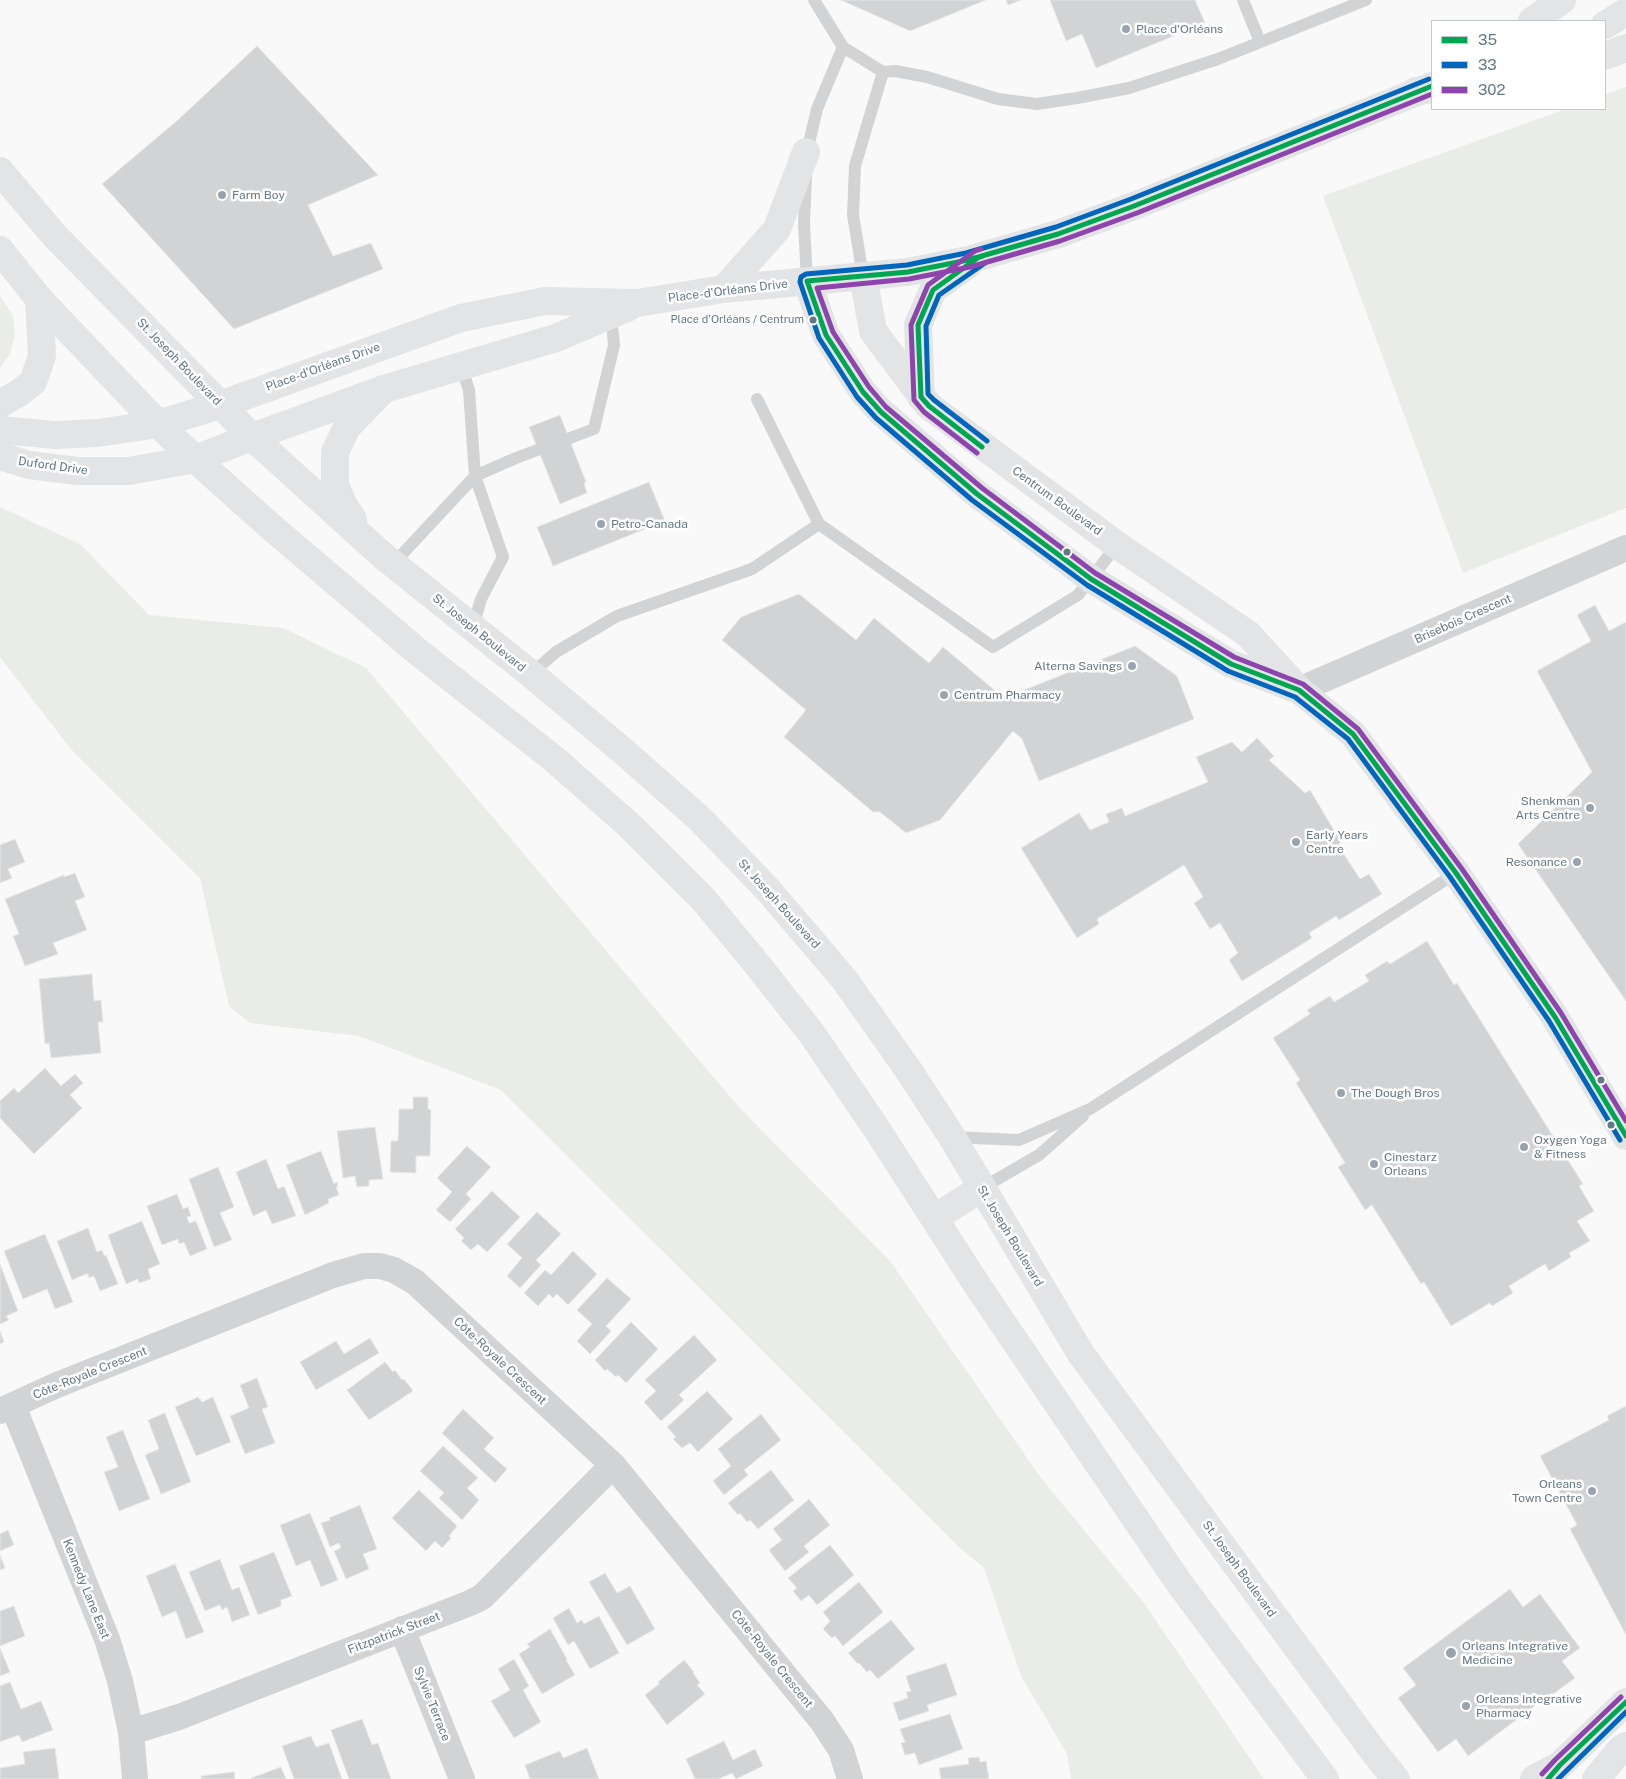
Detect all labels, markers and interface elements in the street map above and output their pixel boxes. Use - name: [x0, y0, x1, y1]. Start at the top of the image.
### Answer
- legend: [1431, 20, 1606, 110]
- place label: Place d'Orléans: [1136, 22, 1223, 36]
- marker: Place d'Orléans: [1120, 23, 1132, 35]
- text: 35: [1478, 31, 1497, 48]
- text: 33: [1478, 56, 1497, 73]
- text: 302: [1478, 81, 1505, 98]
- place label: Farm Boy: [232, 188, 285, 202]
- marker: Farm Boy: [216, 189, 228, 201]
- street label: Place-d'Orléans Drive: [667, 277, 789, 305]
- place label: Place d'Orléans / Centrum: [670, 313, 804, 327]
- street label: St. Joseph Boulevard: [134, 315, 224, 409]
- marker: Place d'Orléans / Centrum: [808, 315, 818, 325]
- street label: Place-d'Orléans Drive: [264, 340, 382, 394]
- street label: Duford Drive: [17, 454, 89, 478]
- street label: Centrum Boulevard: [1009, 464, 1105, 538]
- place label: Petro-Canada: [611, 517, 688, 531]
- marker: Petro-Canada: [595, 518, 607, 530]
- unlabelled marker: [1062, 547, 1072, 557]
- street label: St. Joseph Boulevard: [430, 591, 528, 675]
- street label: Brisebois Crescent: [1412, 591, 1514, 647]
- place label: Alterna Savings: [1034, 659, 1122, 673]
- marker: Alterna Savings: [1126, 660, 1138, 672]
- place label: Centrum Pharmacy: [954, 688, 1061, 702]
- marker: Centrum Pharmacy: [938, 689, 950, 701]
- place label: Shenkman Arts Centre: [1516, 794, 1580, 822]
- marker: Shenkman Arts Centre: [1584, 802, 1596, 814]
- place label: Early Years Centre: [1306, 828, 1368, 856]
- marker: Early Years Centre: [1290, 836, 1302, 848]
- place label: Resonance: [1506, 855, 1567, 869]
- street label: St. Joseph Boulevard: [735, 856, 823, 952]
- marker: Resonance: [1571, 856, 1583, 868]
- unlabelled marker: [1596, 1075, 1606, 1085]
- place label: The Dough Bros: [1351, 1086, 1440, 1100]
- marker: The Dough Bros: [1335, 1087, 1347, 1099]
- unlabelled marker: [1606, 1120, 1616, 1130]
- place label: Oxygen Yoga & Fitness: [1534, 1133, 1607, 1161]
- marker: Oxygen Yoga & Fitness: [1518, 1141, 1530, 1153]
- place label: Cinestarz Orleans: [1384, 1150, 1437, 1178]
- marker: Cinestarz Orleans: [1368, 1158, 1380, 1170]
- street label: St. Joseph Boulevard: [974, 1183, 1046, 1289]
- street label: Côte-Royale Crescent: [451, 1314, 549, 1408]
- street label: Côte-Royale Crescent: [31, 1344, 149, 1402]
- place label: Orleans Town Centre: [1512, 1477, 1582, 1505]
- marker: Orleans Town Centre: [1586, 1485, 1598, 1497]
- street label: St. Joseph Boulevard: [1199, 1518, 1279, 1620]
- street label: Kennedy Lane East: [59, 1537, 113, 1641]
- street label: Côte-Royale Crescent: [728, 1607, 816, 1711]
- street label: Fitzpatrick Street: [346, 1609, 442, 1657]
- place label: Orleans Integrative Medicine: [1462, 1639, 1568, 1667]
- marker: Orleans Integrative Medicine: [1444, 1646, 1458, 1660]
- street label: Sylvie Terrace: [411, 1665, 453, 1743]
- place label: Orleans Integrative Pharmacy: [1476, 1692, 1582, 1720]
- marker: Orleans Integrative Pharmacy: [1460, 1700, 1472, 1712]

